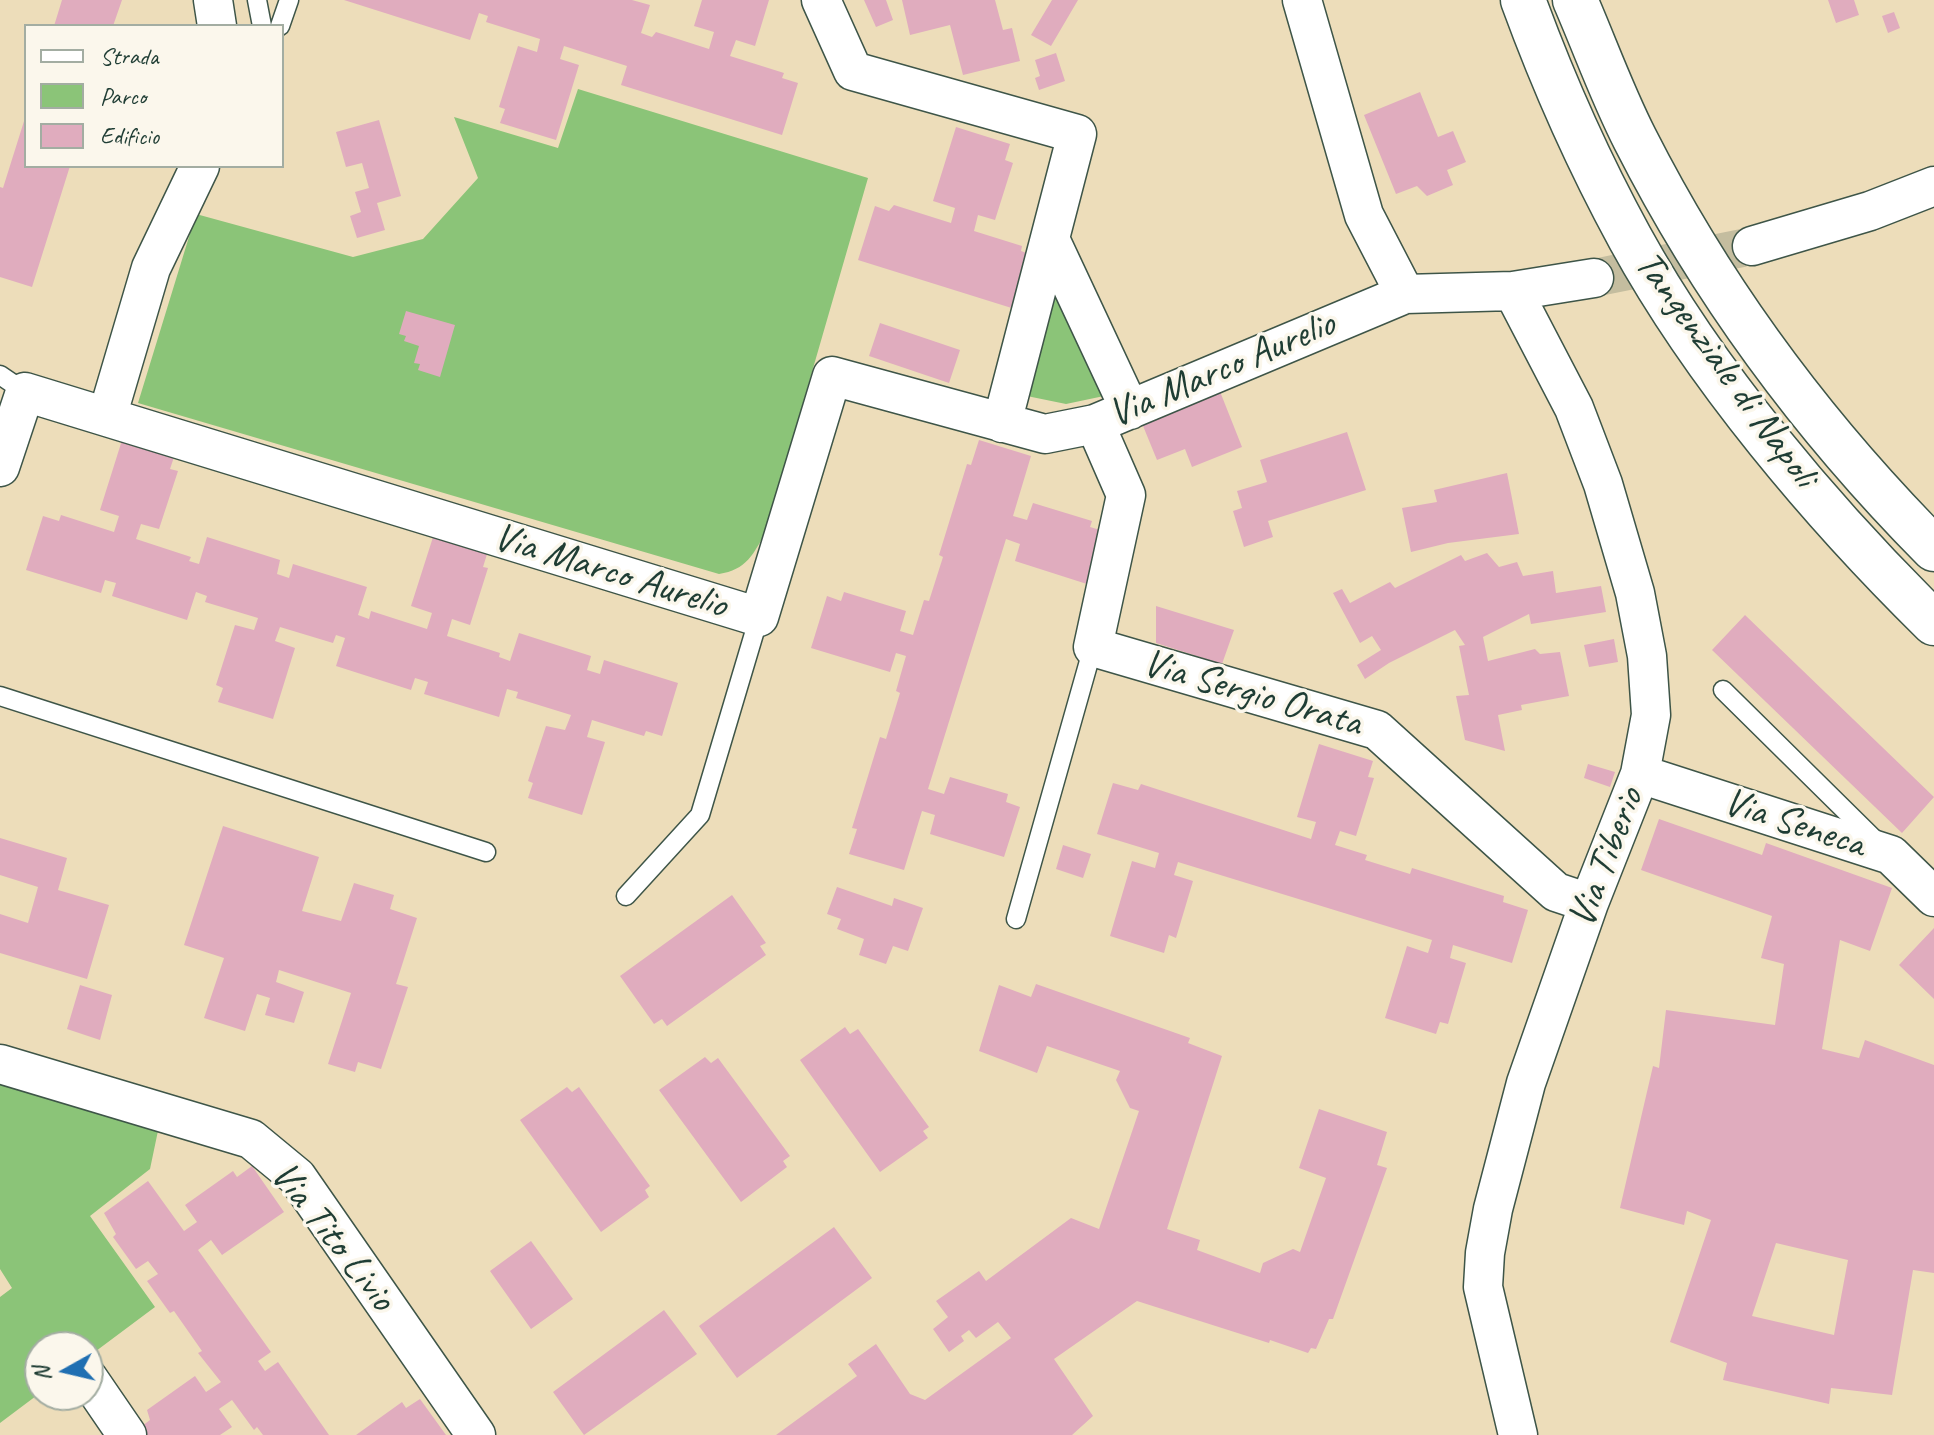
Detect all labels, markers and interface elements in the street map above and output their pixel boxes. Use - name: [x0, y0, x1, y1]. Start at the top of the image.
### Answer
- legend: [24, 24, 284, 168]
- text: Strada: [100, 41, 158, 71]
- text: Parco: [100, 81, 146, 111]
- text: Edificio: [100, 121, 159, 151]
- street label: Tangenziale di Napoli: [1623, 243, 1827, 497]
- street label: Via Marco Aurelio: [1101, 301, 1343, 439]
- street label: Via Marco Aurelio: [487, 514, 733, 630]
- street label: Via Sergio Orata: [1137, 640, 1367, 748]
- street label: Via Seneca: [1717, 779, 1871, 869]
- street label: Via Tiberio: [1559, 782, 1655, 934]
- street label: Via Tito Livio: [259, 1153, 405, 1321]
- north arrow: [24, 1331, 104, 1411]
- text: N: [27, 1365, 57, 1383]

